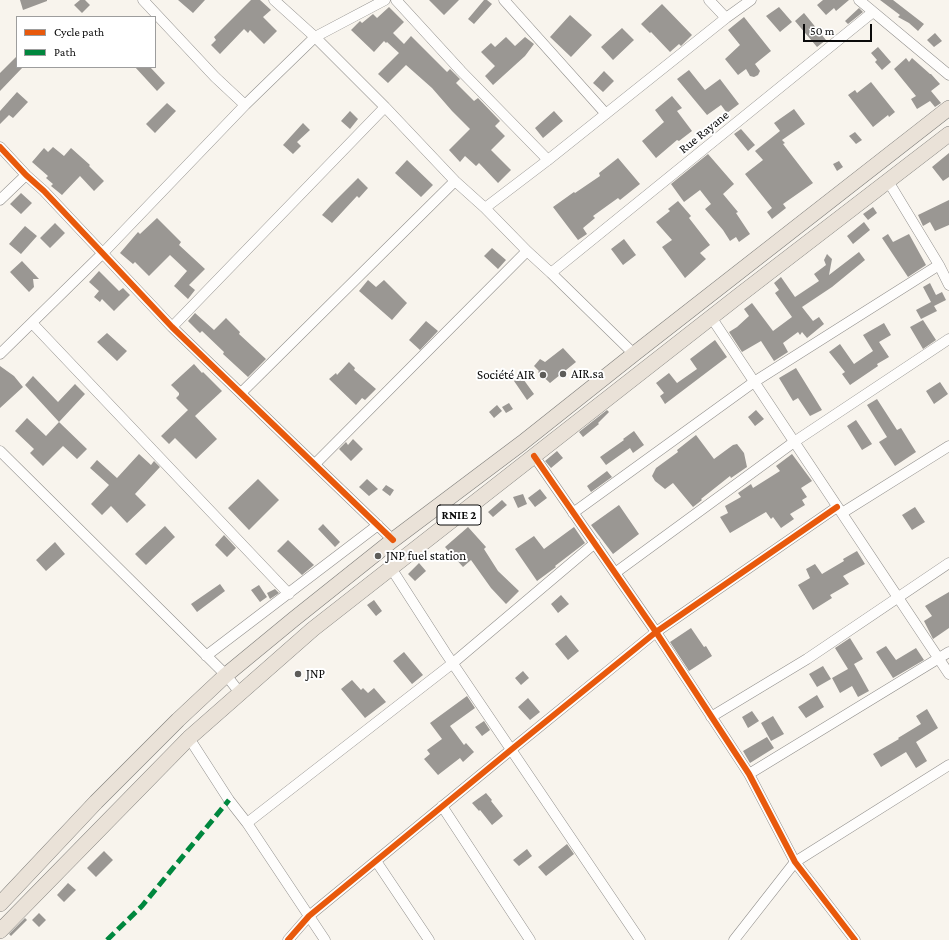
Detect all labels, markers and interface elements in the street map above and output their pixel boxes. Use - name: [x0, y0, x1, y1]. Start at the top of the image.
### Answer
- legend: [16, 16, 156, 68]
- scale bar: [805, 16, 874, 42]
- text: 50 m: [810, 24, 834, 38]
- text: Cycle path: [54, 25, 104, 39]
- text: Path: [54, 45, 76, 59]
- street label: Rue Rayane: [676, 107, 732, 157]
- place label: AIR.sa: [571, 366, 604, 382]
- place label: Société AIR: [477, 367, 535, 383]
- marker: AIR.sa: [558, 369, 568, 379]
- marker: Société AIR: [538, 370, 548, 380]
- road number: RNIE 2: [437, 505, 481, 525]
- place label: JNP fuel station: [386, 548, 466, 564]
- marker: JNP fuel station: [373, 551, 383, 561]
- place label: JNP: [306, 666, 325, 682]
- marker: JNP: [293, 669, 303, 679]

